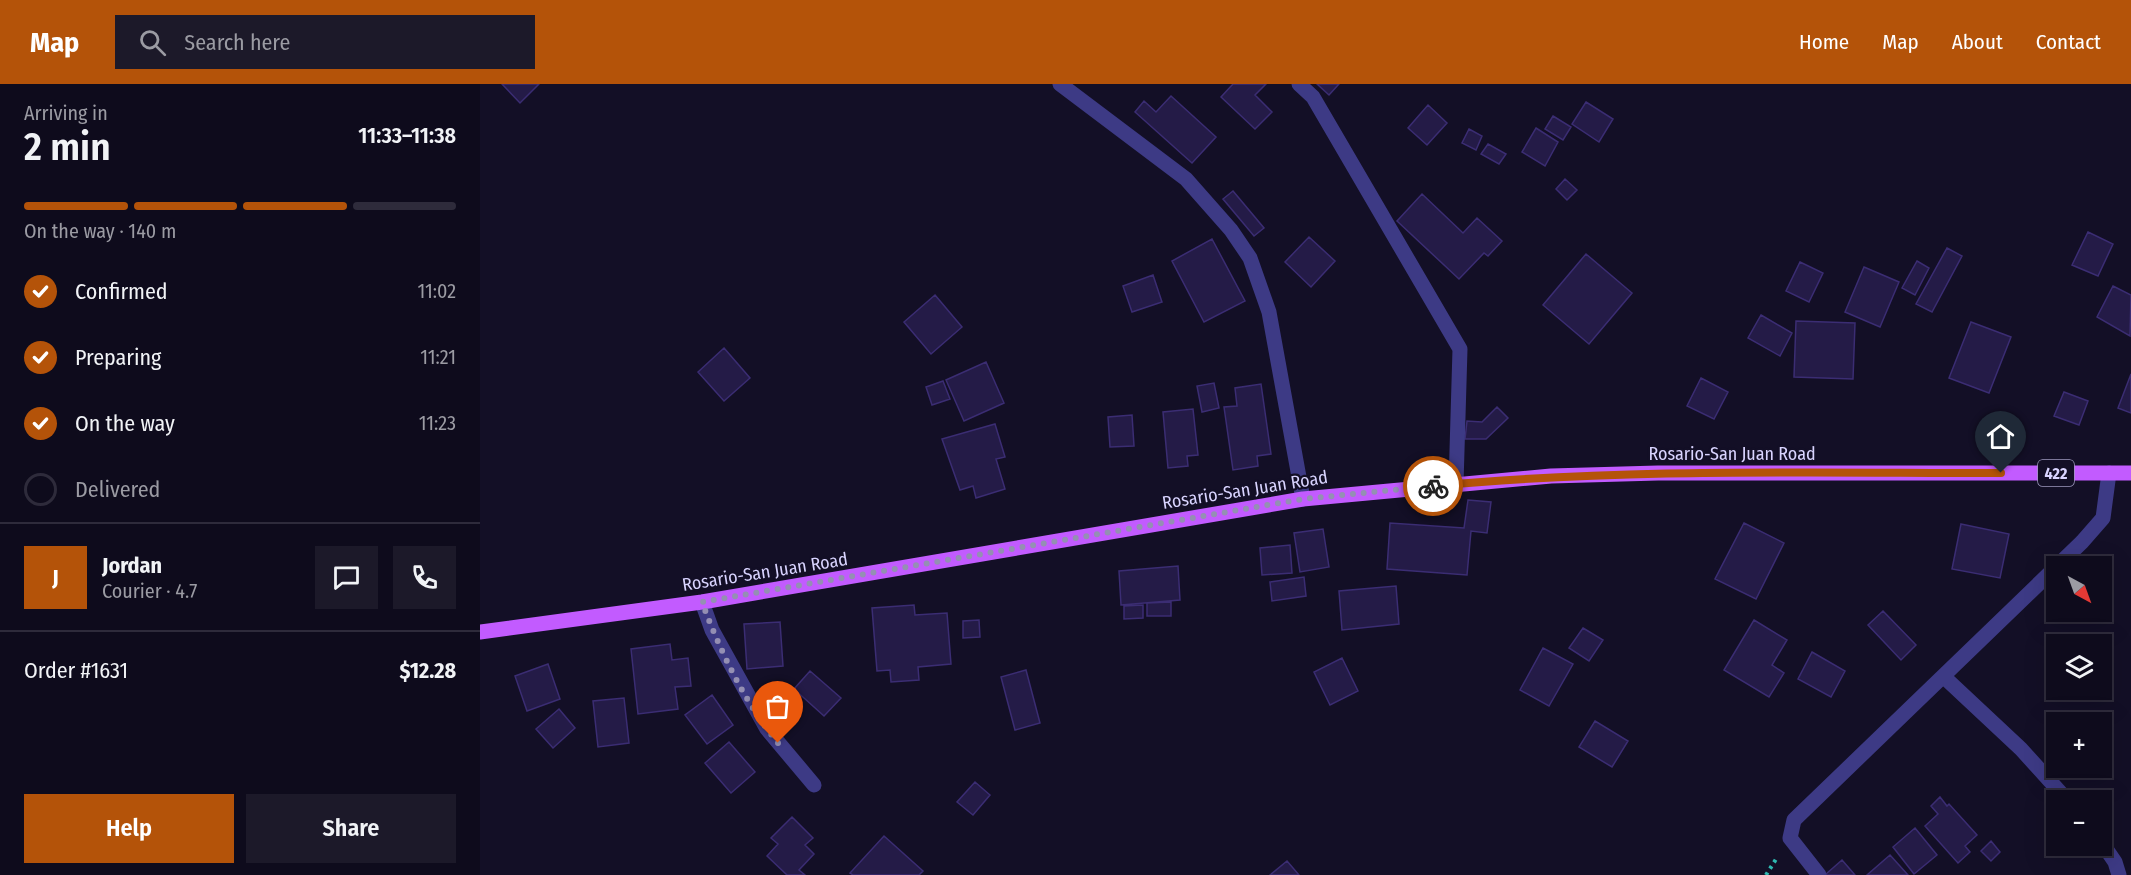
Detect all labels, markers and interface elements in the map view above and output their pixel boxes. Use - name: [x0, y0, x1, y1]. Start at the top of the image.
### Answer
- search box: [115, 15, 535, 69]
- text: Map: [30, 26, 79, 59]
- icon: search: [136, 26, 169, 59]
- text: Search here: [184, 29, 290, 56]
- text: Home: [1799, 29, 1849, 55]
- text: Map: [1882, 29, 1919, 55]
- text: About: [1952, 29, 2003, 55]
- text: Contact: [2036, 29, 2101, 55]
- text: Arriving in: [24, 101, 108, 125]
- text: 11:33–11:38: [358, 122, 456, 149]
- text: 2 min: [24, 124, 111, 170]
- text: On the way · 140 m: [24, 219, 176, 243]
- icon: check: [24, 275, 57, 308]
- text: Confirmed: [75, 278, 168, 305]
- text: 11:02: [417, 279, 456, 303]
- icon: check: [24, 341, 57, 374]
- text: Preparing: [75, 344, 161, 371]
- text: 11:21: [420, 345, 456, 369]
- icon: check: [24, 407, 57, 440]
- text: On the way: [75, 410, 175, 437]
- text: 11:23: [419, 411, 456, 435]
- pin: [1975, 411, 2026, 473]
- icon: home: [1984, 420, 2017, 453]
- street label: Rosario-San Juan Road: [1648, 443, 1816, 465]
- courier: [1403, 456, 1463, 516]
- road number: 422: [2038, 460, 2074, 486]
- street label: Rosario-San Juan Road: [1161, 466, 1329, 514]
- icon: bike: [1417, 470, 1450, 503]
- text: Delivered: [75, 476, 160, 503]
- button: chat: [315, 546, 378, 609]
- button: phone: [393, 546, 456, 609]
- street label: Rosario-San Juan Road: [681, 548, 849, 596]
- text: Jordan: [102, 552, 162, 579]
- north arrow: [2046, 556, 2112, 622]
- map controls: [2046, 556, 2112, 856]
- text: J: [52, 564, 59, 591]
- text: Courier · 4.7: [102, 579, 197, 603]
- button: layers: [2046, 634, 2112, 700]
- text: Order #1631: [24, 657, 128, 684]
- text: $12.28: [400, 657, 456, 684]
- pin: [752, 681, 803, 743]
- icon: bag: [761, 690, 794, 723]
- button: +: [2046, 712, 2112, 778]
- button: −: [2046, 790, 2112, 856]
- button: Help: [24, 794, 234, 863]
- button: Share: [246, 794, 456, 863]

